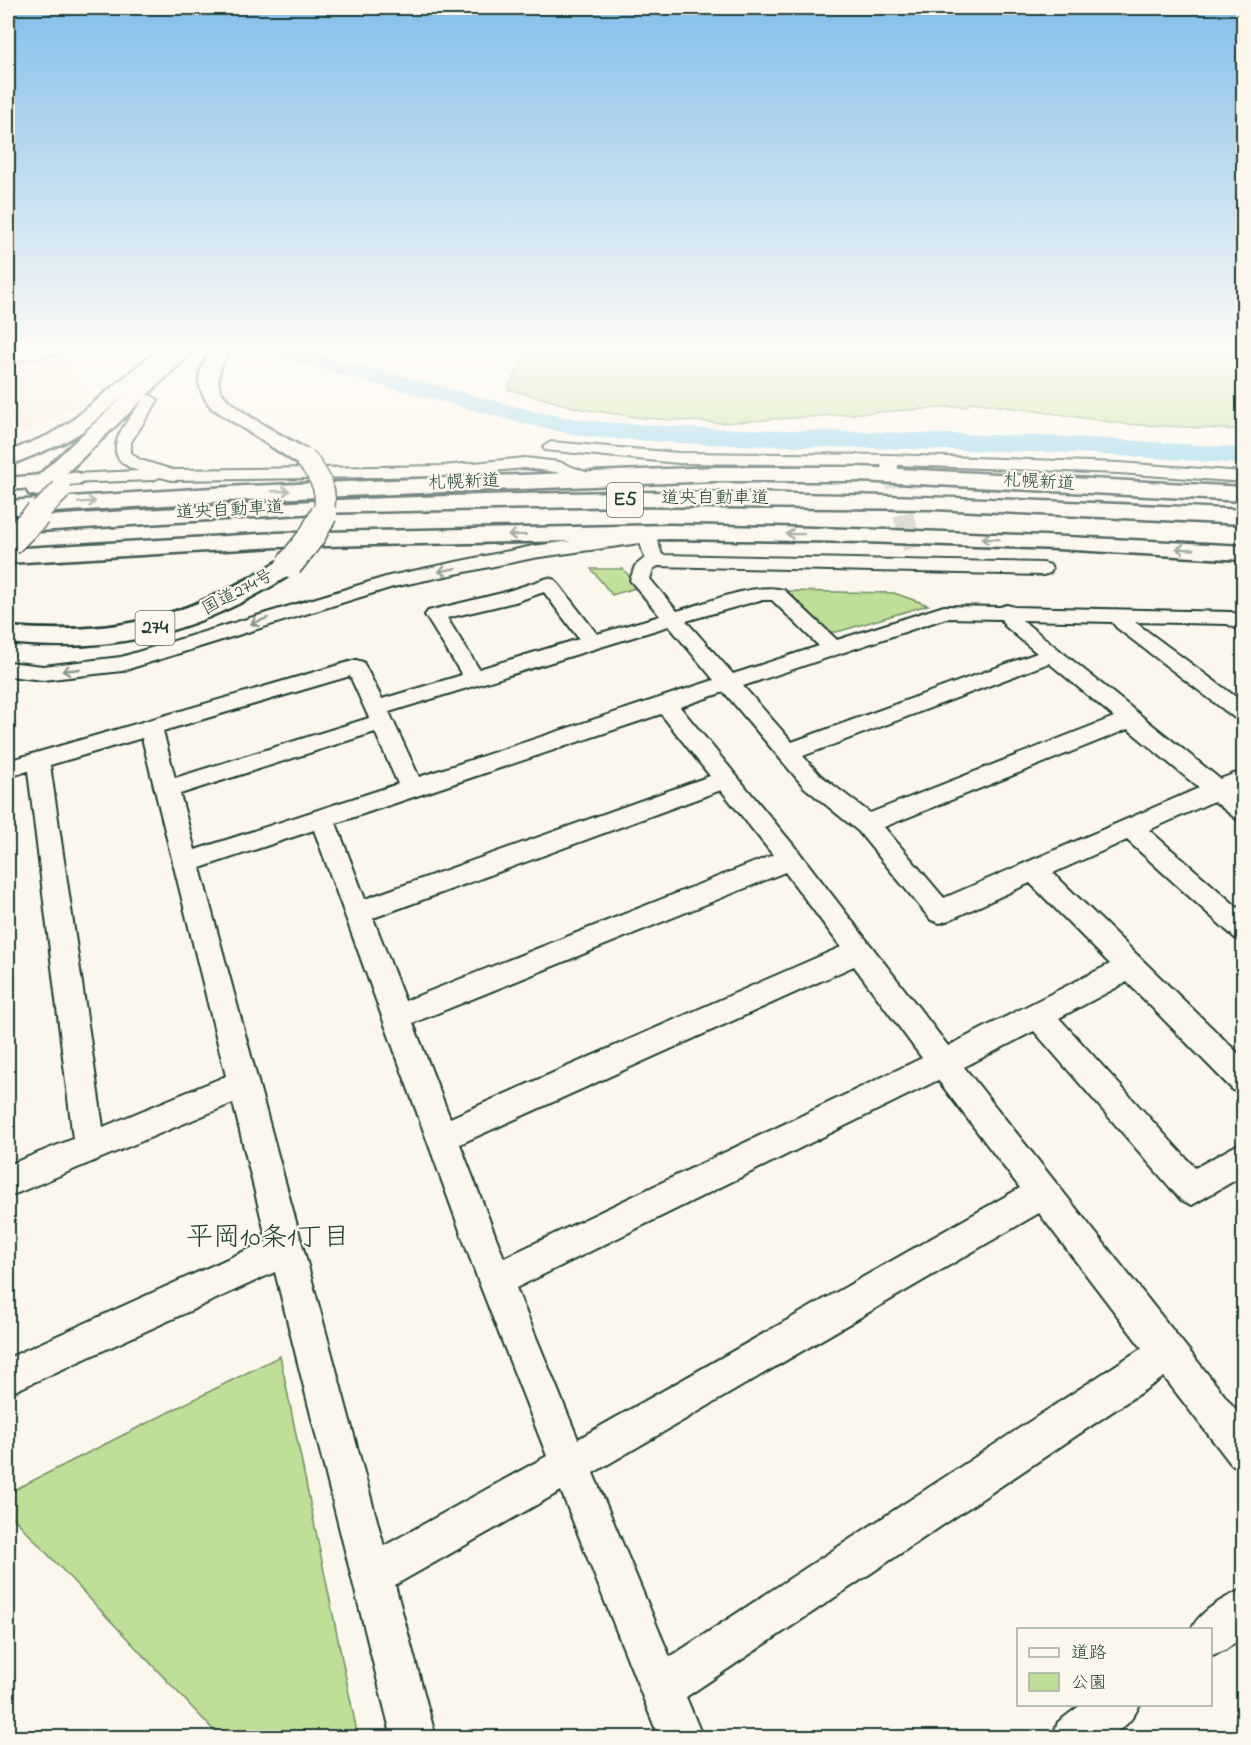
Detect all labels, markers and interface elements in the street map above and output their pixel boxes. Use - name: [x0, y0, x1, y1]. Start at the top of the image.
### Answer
- street label: 札幌新道: [1002, 468, 1076, 498]
- street label: 札幌新道: [428, 469, 500, 497]
- road number: E5: [607, 483, 643, 517]
- one-way arrow: [271, 485, 291, 497]
- street label: 道央自動車道: [661, 486, 769, 512]
- street label: 道央自動車道: [175, 495, 285, 527]
- one-way arrow: [76, 496, 96, 507]
- one-way arrow: [786, 528, 806, 539]
- one-way arrow: [507, 529, 527, 541]
- one-way arrow: [981, 533, 1001, 545]
- one-way arrow: [1176, 543, 1196, 554]
- street label: 国道274号: [198, 563, 278, 623]
- one-way arrow: [438, 565, 457, 576]
- road number: 274: [136, 611, 174, 645]
- one-way arrow: [250, 616, 269, 627]
- one-way arrow: [62, 665, 82, 676]
- district label: 平岡10条1丁目: [186, 1219, 350, 1258]
- legend: [1017, 1628, 1212, 1706]
- text: 道路: [1071, 1641, 1107, 1667]
- text: 公園: [1071, 1671, 1107, 1697]

